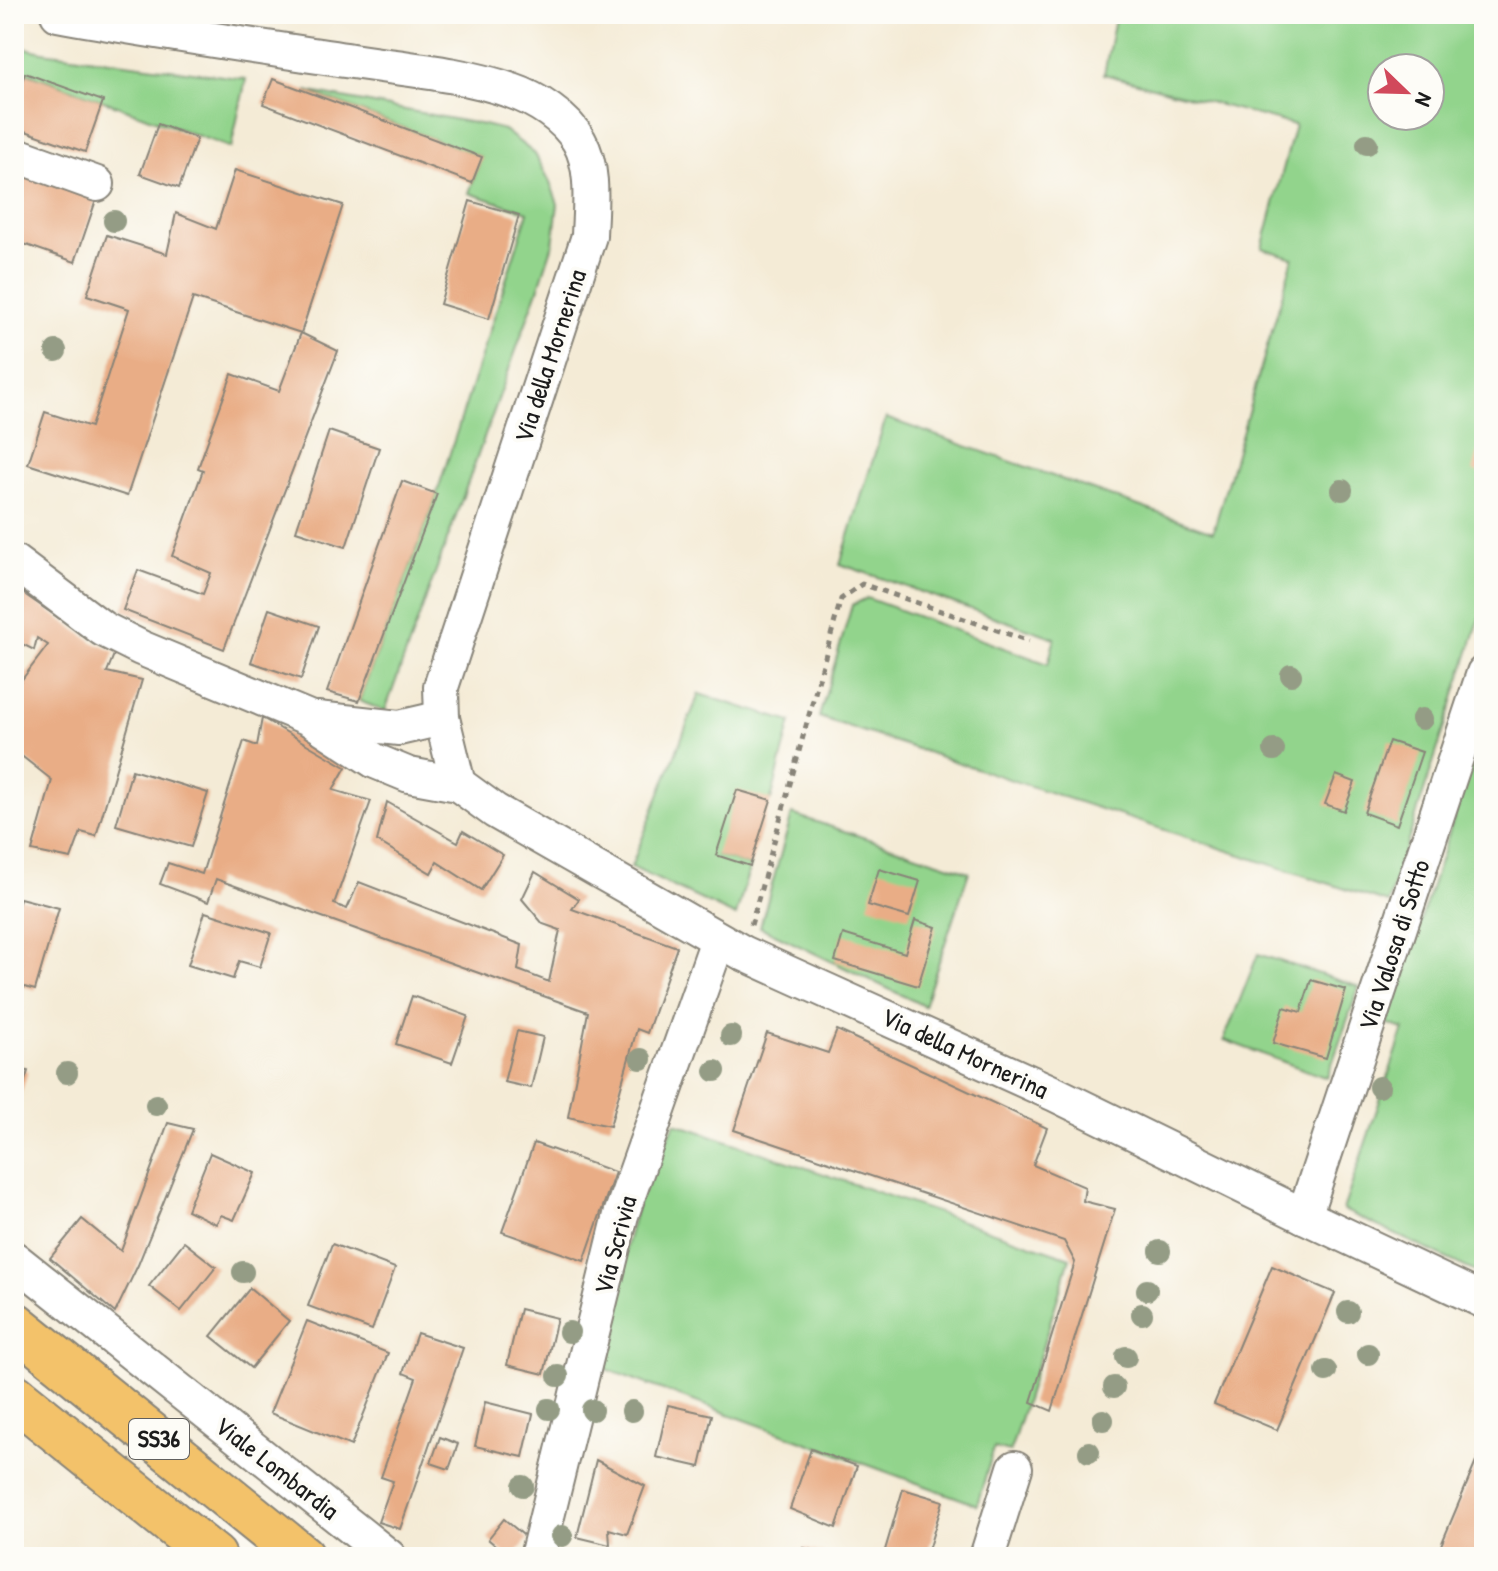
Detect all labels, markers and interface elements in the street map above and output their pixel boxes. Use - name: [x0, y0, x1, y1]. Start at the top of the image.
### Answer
- north arrow: [1366, 52, 1446, 132]
- text: N: [1408, 89, 1441, 111]
- street label: Via della Mornerina: [505, 265, 594, 447]
- street label: Via Valosa di Sotto: [1349, 855, 1438, 1035]
- street label: Via della Mornerina: [876, 999, 1054, 1107]
- street label: Via Scrivia: [585, 1192, 644, 1298]
- street label: Viale Lombardia: [208, 1408, 347, 1527]
- road number: SS36: [129, 1419, 189, 1459]

